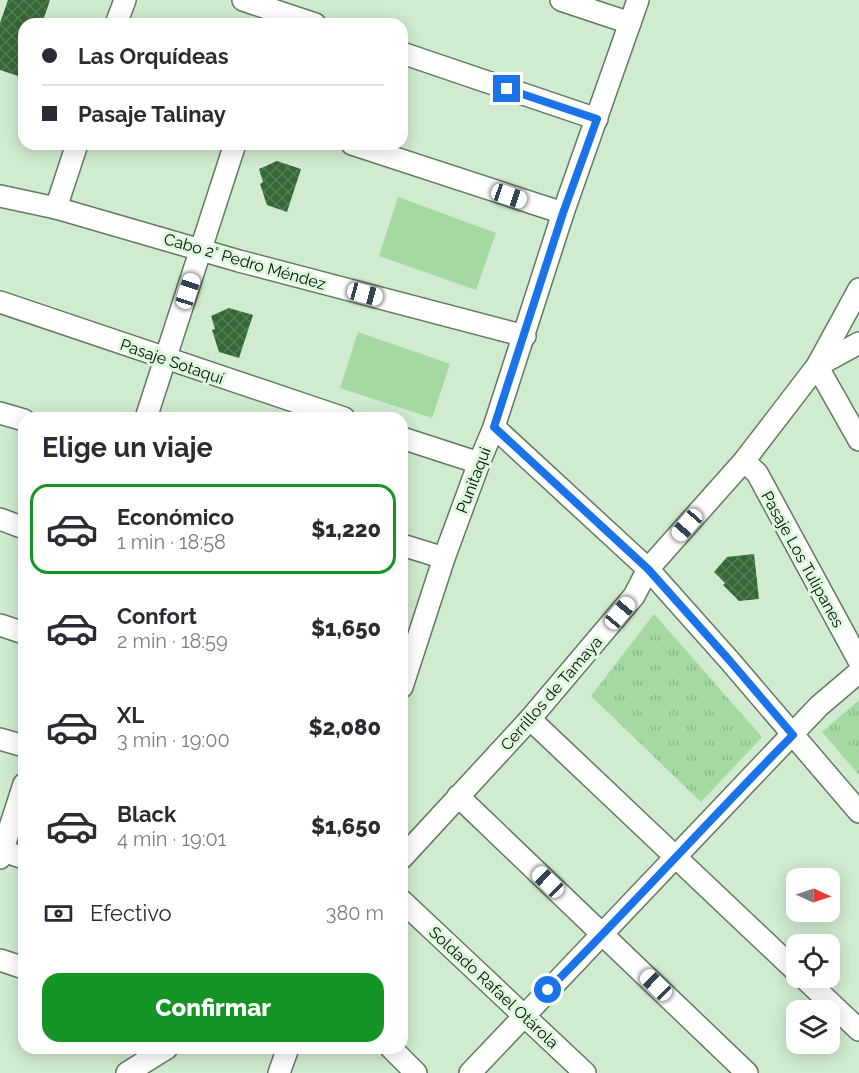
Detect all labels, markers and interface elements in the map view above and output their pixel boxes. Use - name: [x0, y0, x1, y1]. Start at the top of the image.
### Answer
- text: Las Orquídeas: [78, 43, 229, 69]
- route end: [493, 75, 520, 102]
- text: Pasaje Talinay: [78, 101, 226, 127]
- car: [489, 182, 529, 210]
- street label: Cabo 2° Pedro Méndez: [162, 229, 328, 294]
- car: [174, 271, 202, 311]
- car: [345, 281, 385, 307]
- street label: Pasaje Sotaquí: [118, 335, 227, 388]
- text: Elige un viaje: [42, 432, 213, 463]
- street label: Punitaqui: [452, 444, 495, 516]
- street label: Pasaje Los Tulipanes: [757, 488, 848, 631]
- icon: car: [45, 502, 99, 556]
- text: Económico: [117, 504, 234, 530]
- car: [668, 506, 706, 544]
- text: $1,220: [311, 516, 381, 542]
- text: 1 min · 18:58: [117, 530, 226, 554]
- car: [602, 593, 638, 633]
- icon: car: [45, 601, 99, 655]
- text: Confort: [117, 603, 197, 629]
- text: $1,650: [311, 615, 381, 641]
- text: 2 min · 18:59: [117, 629, 228, 653]
- street label: Cerrillos de Tamaya: [497, 632, 606, 754]
- icon: car: [45, 700, 99, 754]
- text: XL: [117, 702, 144, 728]
- text: $2,080: [308, 714, 381, 740]
- text: 3 min · 19:00: [117, 728, 230, 752]
- icon: car: [45, 799, 99, 853]
- text: Black: [117, 801, 176, 827]
- text: $1,650: [311, 813, 381, 839]
- text: 4 min · 19:01: [117, 827, 226, 851]
- car: [529, 863, 567, 901]
- north arrow: [786, 868, 840, 922]
- map controls: [786, 868, 840, 1054]
- icon: cash: [42, 897, 75, 930]
- text: Efectivo: [90, 900, 172, 926]
- text: 380 m: [326, 901, 384, 925]
- street label: Soldado Rafael Otárola: [425, 922, 562, 1052]
- button: locate: [786, 934, 840, 988]
- car: [637, 966, 675, 1004]
- button: Confirmar: [42, 973, 384, 1042]
- route start: [534, 976, 561, 1003]
- button: layers: [786, 1000, 840, 1054]

